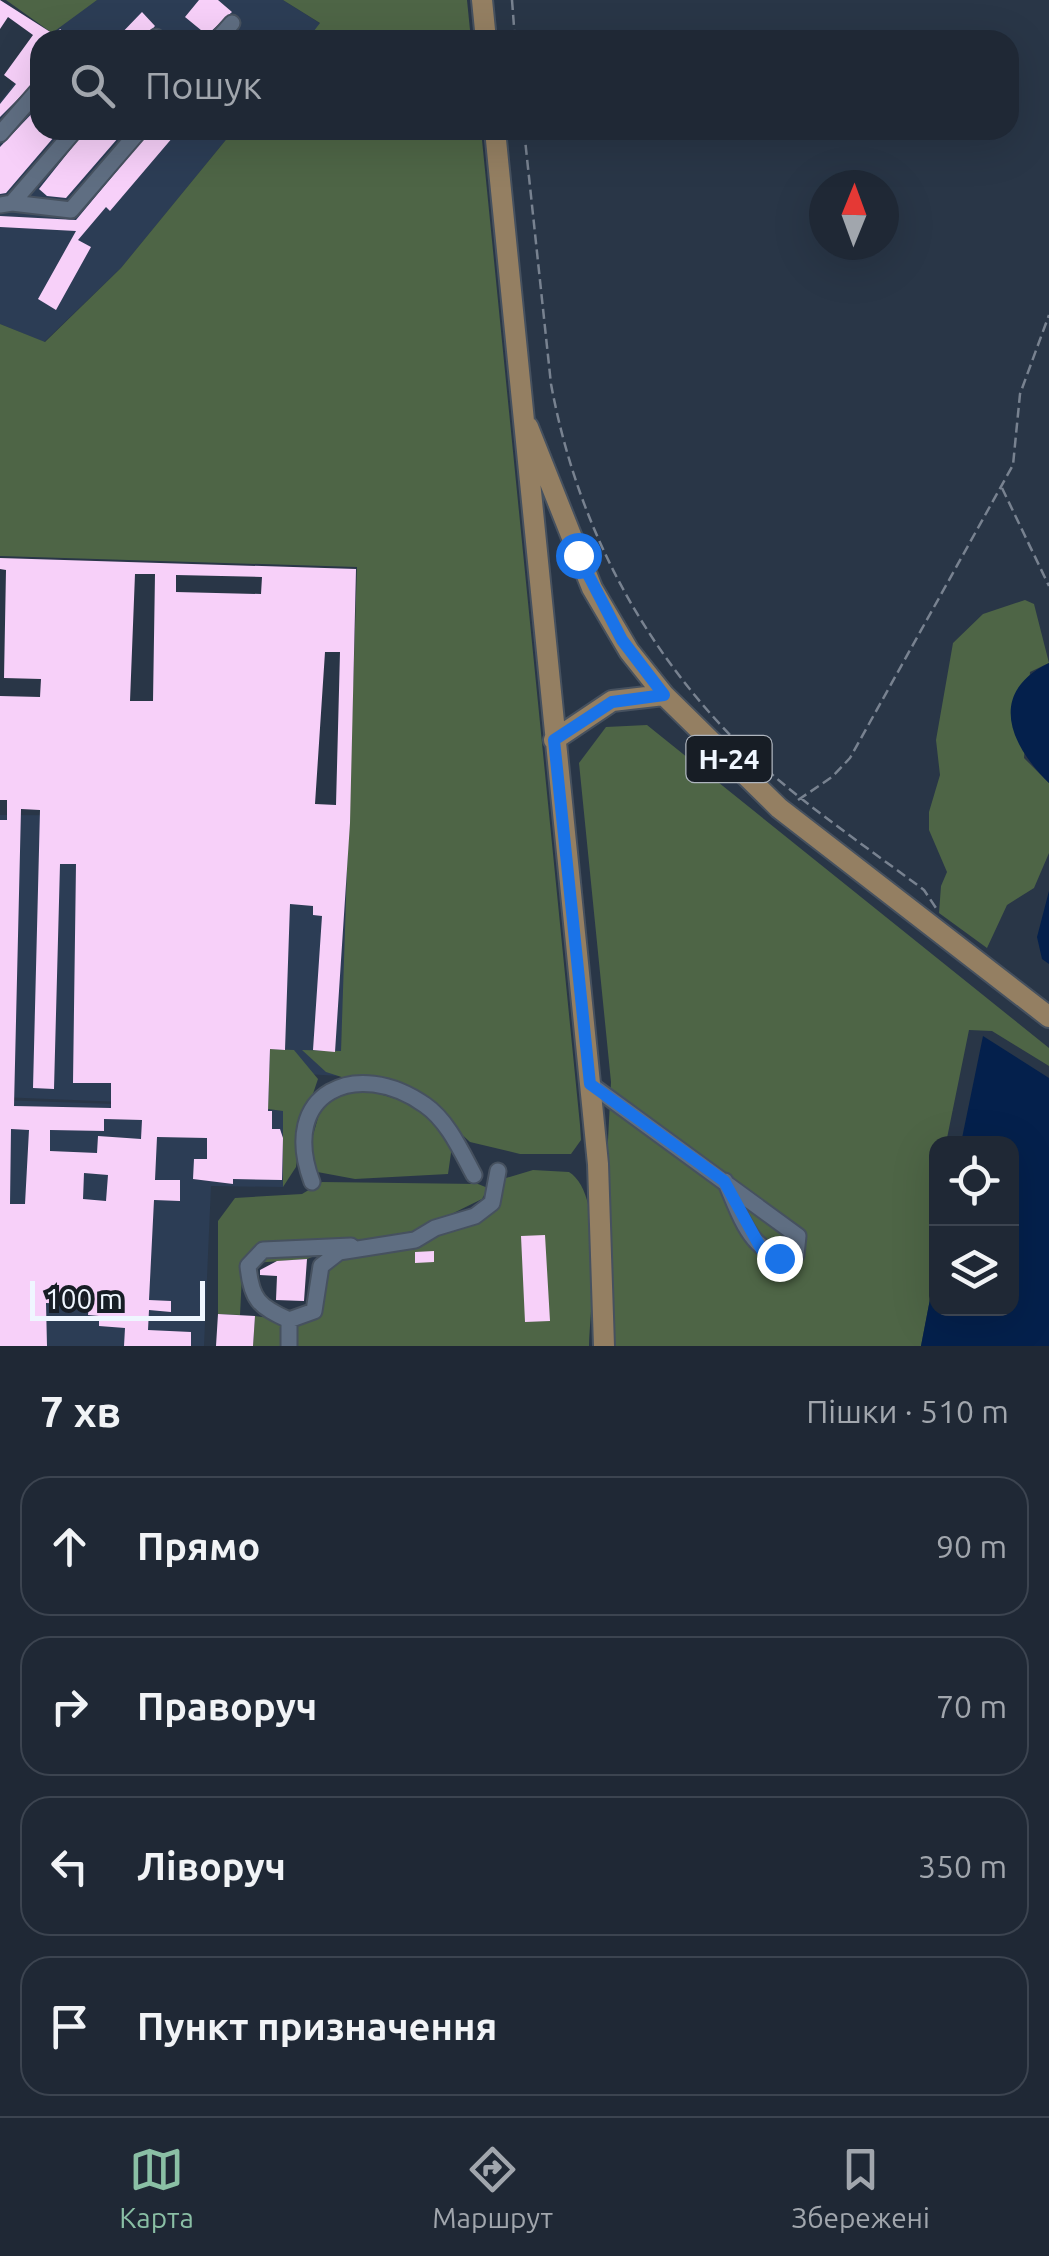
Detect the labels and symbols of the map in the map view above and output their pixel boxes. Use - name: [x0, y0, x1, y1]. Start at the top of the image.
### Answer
- north arrow: [809, 170, 899, 260]
- route start: [556, 533, 602, 579]
- road number: Н-24: [686, 736, 772, 782]
- route end: [757, 1236, 803, 1282]
- scale bar: [30, 1276, 205, 1320]

